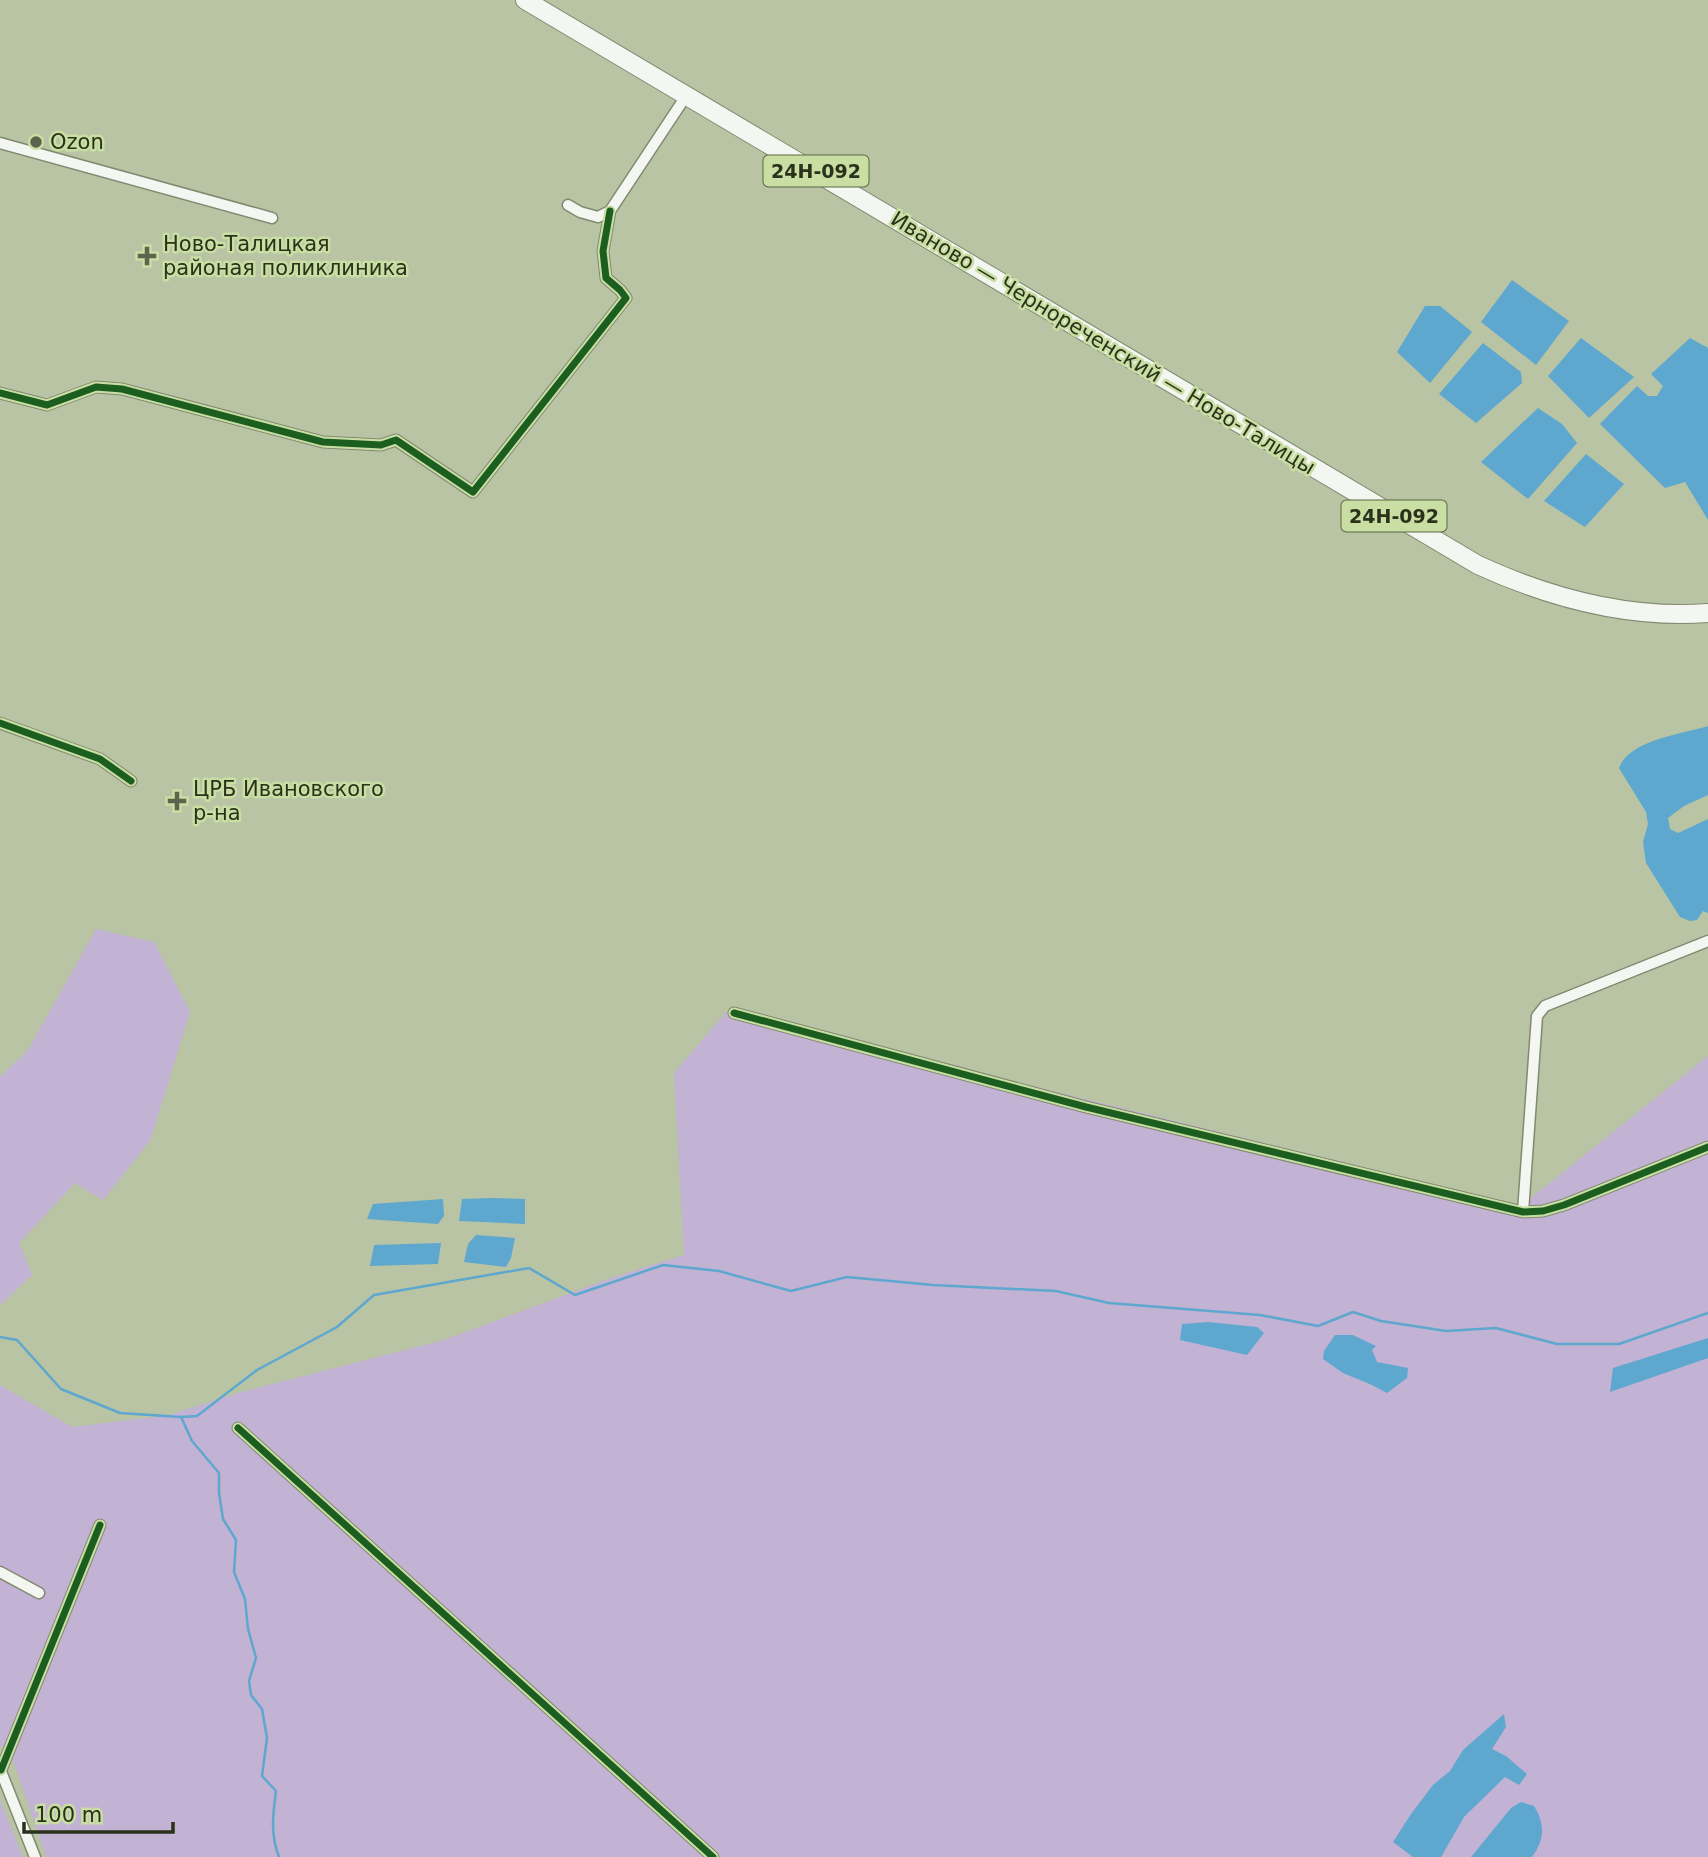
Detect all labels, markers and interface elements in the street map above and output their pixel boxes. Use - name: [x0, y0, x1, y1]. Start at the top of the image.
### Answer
- place label: Ozon: [50, 130, 104, 154]
- marker: Ozon: [28, 134, 44, 150]
- road number: 24Н-092: [764, 155, 868, 186]
- street label: Иваново — Чернореченский — Ново-Талицы: [887, 206, 1319, 480]
- place label: Ново-Талицкая районая поликлиника: [163, 232, 408, 280]
- marker: Ново-Талицкая районая поликлиника: [137, 246, 157, 266]
- road number: 24Н-092: [1342, 500, 1446, 531]
- place label: ЦРБ Ивановского р-на: [193, 777, 384, 825]
- marker: ЦРБ Ивановского р-на: [167, 791, 187, 811]
- scale bar: [24, 1790, 173, 1834]
- text: 100 m: [35, 1803, 102, 1827]

